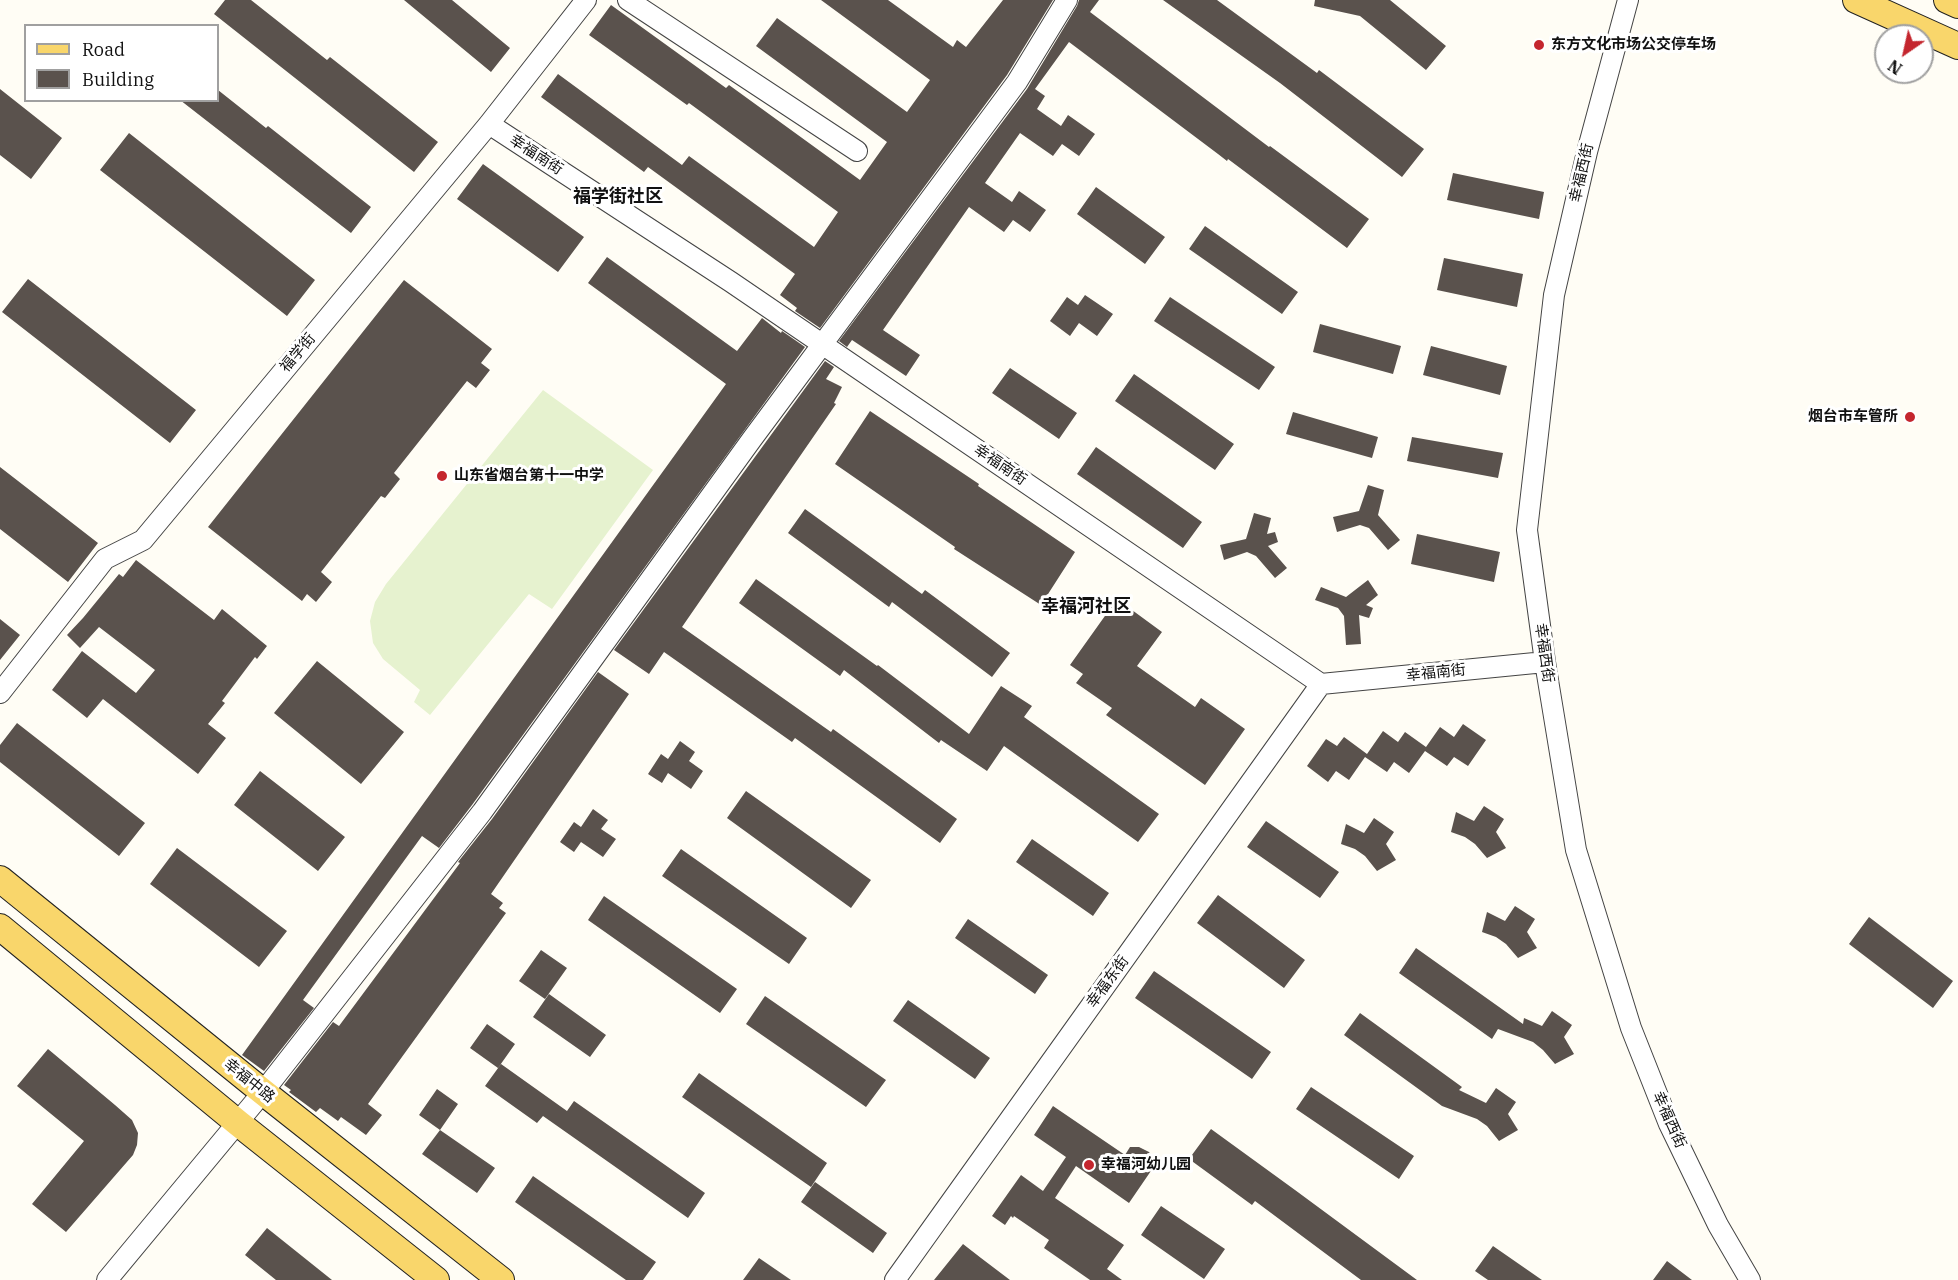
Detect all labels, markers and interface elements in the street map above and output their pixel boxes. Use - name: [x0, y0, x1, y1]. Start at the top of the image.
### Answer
- legend: [24, 24, 219, 102]
- north arrow: [1874, 24, 1934, 84]
- place label: 东方文化市场公交停车场: [1551, 36, 1716, 54]
- text: Road: [82, 38, 125, 61]
- marker: 东方文化市场公交停车场: [1532, 38, 1546, 52]
- text: N: [1884, 55, 1906, 79]
- text: Building: [82, 68, 154, 91]
- street label: 幸福南街: [506, 131, 566, 179]
- street label: 幸福西街: [1566, 142, 1598, 204]
- district label: 福学街社区: [573, 186, 663, 208]
- street label: 福学街: [277, 330, 319, 376]
- place label: 烟台市车管所: [1808, 408, 1898, 426]
- marker: 烟台市车管所: [1903, 410, 1917, 424]
- street label: 幸福南街: [970, 441, 1030, 489]
- place label: 山东省烟台第十一中学: [454, 467, 604, 485]
- marker: 山东省烟台第十一中学: [435, 469, 449, 483]
- district label: 幸福河社区: [1041, 596, 1131, 618]
- street label: 幸福西街: [1531, 622, 1557, 684]
- street label: 幸福南街: [1405, 661, 1467, 685]
- street label: 幸福东街: [1083, 952, 1133, 1012]
- street label: 幸福中路: [220, 1055, 278, 1107]
- street label: 幸福西街: [1649, 1089, 1689, 1151]
- place label: 幸福河幼儿园: [1101, 1156, 1191, 1174]
- marker: 幸福河幼儿园: [1082, 1158, 1096, 1172]

